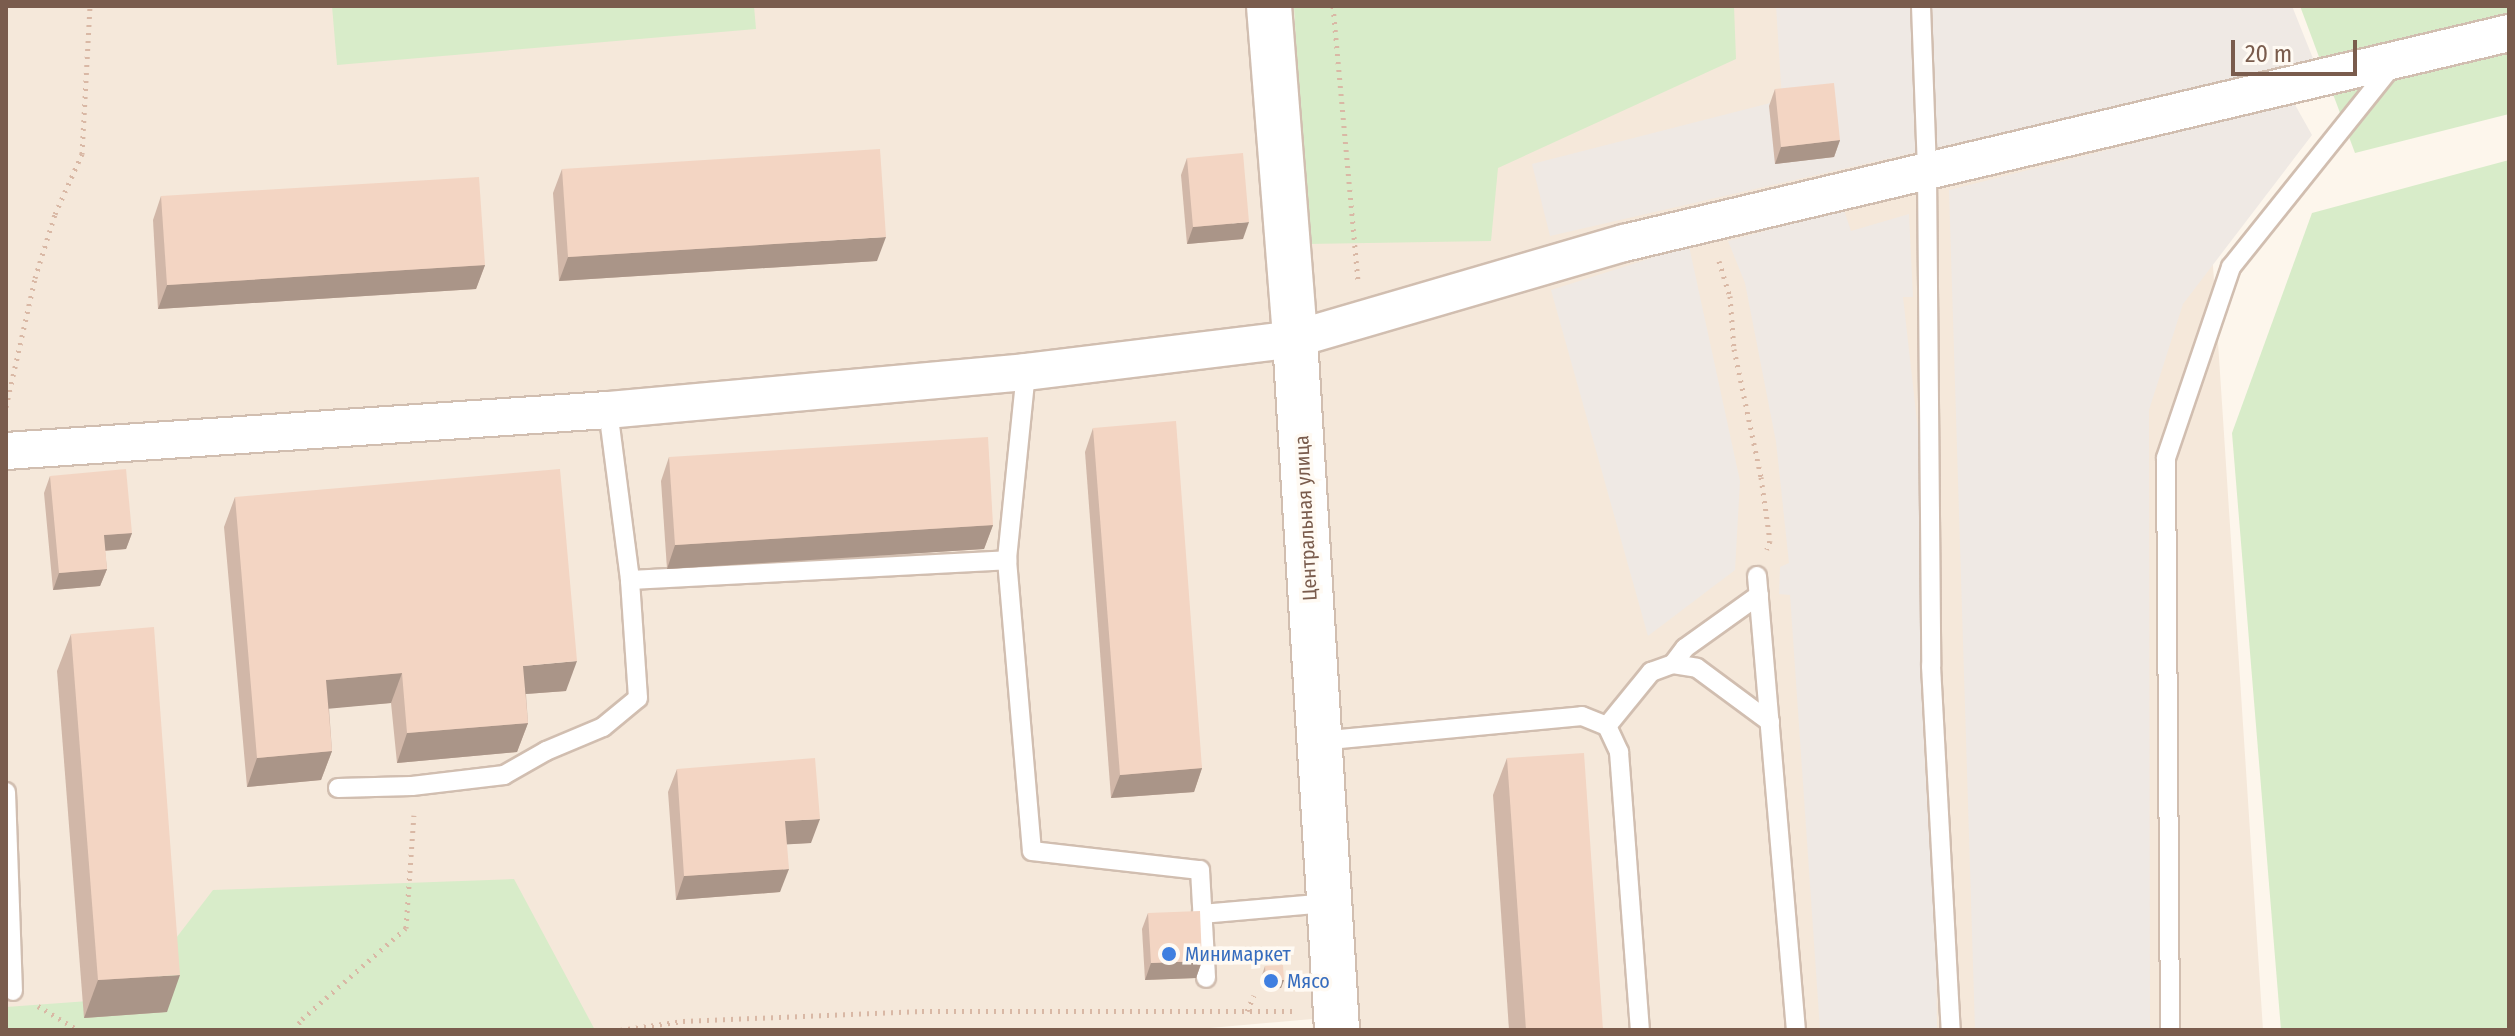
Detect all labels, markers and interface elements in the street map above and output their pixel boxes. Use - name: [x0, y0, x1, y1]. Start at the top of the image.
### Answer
- scale bar: [2235, 24, 2361, 74]
- text: 20 m: [2245, 40, 2292, 68]
- street label: Центральная улица: [1290, 435, 1322, 601]
- place label: Минимаркет: [1185, 942, 1291, 966]
- marker: Минимаркет: [1160, 945, 1178, 963]
- place label: Мясо: [1287, 969, 1330, 993]
- marker: Мясо: [1262, 972, 1280, 990]

